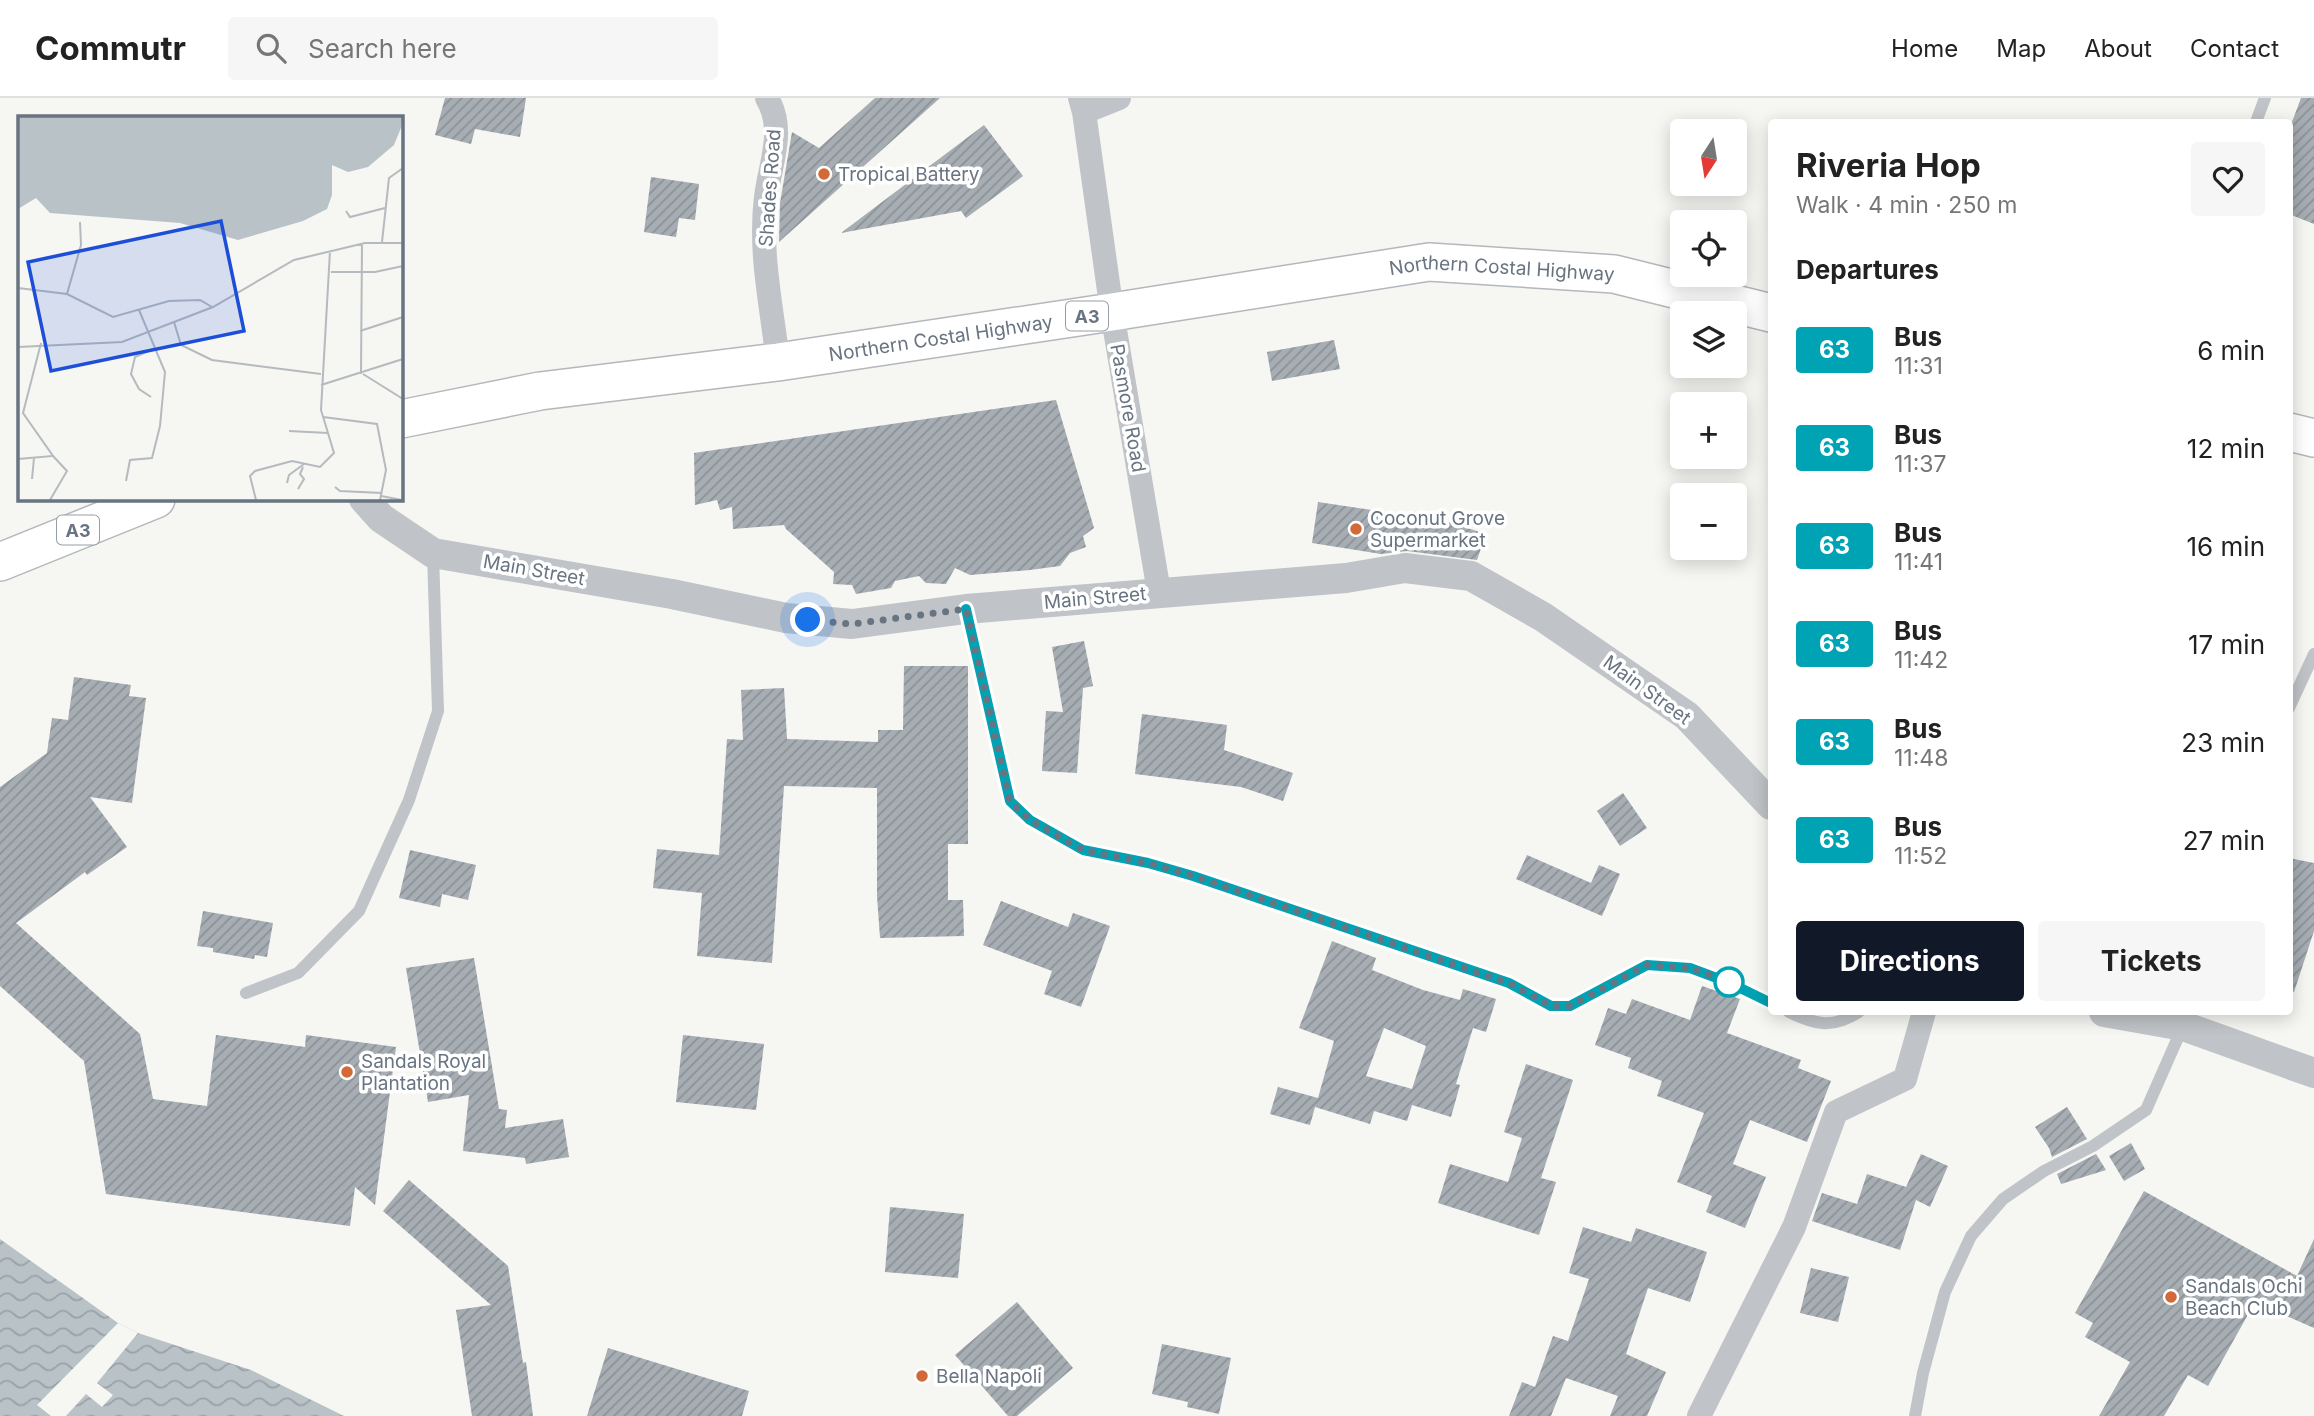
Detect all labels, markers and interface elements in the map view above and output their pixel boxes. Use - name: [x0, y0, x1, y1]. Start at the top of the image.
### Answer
- search box: [228, 17, 718, 80]
- text: Commutr: [35, 28, 186, 68]
- icon: search: [252, 29, 290, 67]
- text: Search here: [308, 33, 457, 64]
- text: Home: [1891, 34, 1958, 63]
- text: Map: [1996, 34, 2046, 63]
- text: About: [2084, 34, 2152, 63]
- text: Contact: [2190, 34, 2279, 63]
- inset map: [18, 116, 402, 500]
- north arrow: [1670, 119, 1746, 196]
- map controls: [1670, 119, 1747, 560]
- street label: Shades Road: [754, 128, 786, 248]
- button: heart: [2191, 142, 2265, 216]
- text: Riveria Hop: [1796, 145, 1981, 185]
- place label: Tropical Battery: [838, 163, 980, 186]
- marker: Tropical Battery: [816, 166, 832, 182]
- text: Walk · 4 min · 250 m: [1796, 191, 2018, 219]
- button: locate: [1670, 210, 1747, 287]
- street label: Northern Costal Highway: [1387, 250, 1616, 286]
- text: Departures: [1796, 254, 1939, 285]
- button: layers: [1670, 301, 1747, 378]
- road number: A3: [1066, 302, 1108, 330]
- street label: Northern Costal Highway: [827, 309, 1055, 366]
- text: Bus: [1894, 321, 1942, 352]
- text: 63: [1819, 335, 1850, 364]
- text: 6 min: [2197, 335, 2265, 366]
- street label: Pasmore Road: [1105, 342, 1151, 474]
- text: 11:31: [1894, 352, 1943, 380]
- button: +: [1670, 392, 1747, 469]
- text: Bus: [1894, 419, 1942, 450]
- text: 63: [1819, 433, 1850, 462]
- text: 12 min: [2187, 433, 2265, 464]
- text: 11:37: [1894, 450, 1947, 478]
- button: −: [1670, 483, 1747, 560]
- place label: Coconut Grove Supermarket: [1370, 507, 1505, 552]
- road number: A3: [57, 516, 99, 544]
- text: Bus: [1894, 517, 1942, 548]
- marker: Coconut Grove Supermarket: [1348, 521, 1364, 537]
- text: 63: [1819, 531, 1850, 560]
- text: 16 min: [2187, 531, 2265, 562]
- text: 11:41: [1894, 548, 1943, 576]
- street label: Main Street: [481, 550, 587, 590]
- street label: Main Street: [1043, 582, 1147, 614]
- your location: [790, 602, 825, 637]
- text: Bus: [1894, 615, 1942, 646]
- text: 63: [1819, 629, 1850, 658]
- text: 17 min: [2188, 629, 2265, 660]
- text: 11:42: [1894, 646, 1948, 674]
- street label: Main Street: [1599, 651, 1695, 729]
- text: Bus: [1894, 713, 1942, 744]
- text: 63: [1819, 727, 1850, 756]
- text: 23 min: [2181, 727, 2265, 758]
- text: 11:48: [1894, 744, 1948, 772]
- text: Bus: [1894, 811, 1942, 842]
- text: 63: [1819, 825, 1850, 854]
- text: 27 min: [2183, 825, 2265, 856]
- text: 11:52: [1894, 842, 1947, 870]
- button: Directions: [1796, 921, 2024, 1001]
- button: Tickets: [2038, 921, 2265, 1001]
- unlabelled marker: [1714, 967, 1744, 997]
- place label: Sandals Royal Plantation: [361, 1050, 486, 1095]
- marker: Sandals Royal Plantation: [339, 1064, 355, 1080]
- place label: Sandals Ochi Beach Club: [2185, 1275, 2303, 1320]
- marker: Sandals Ochi Beach Club: [2163, 1289, 2179, 1305]
- place label: Bella Napoli: [936, 1365, 1042, 1388]
- marker: Bella Napoli: [914, 1368, 930, 1384]

